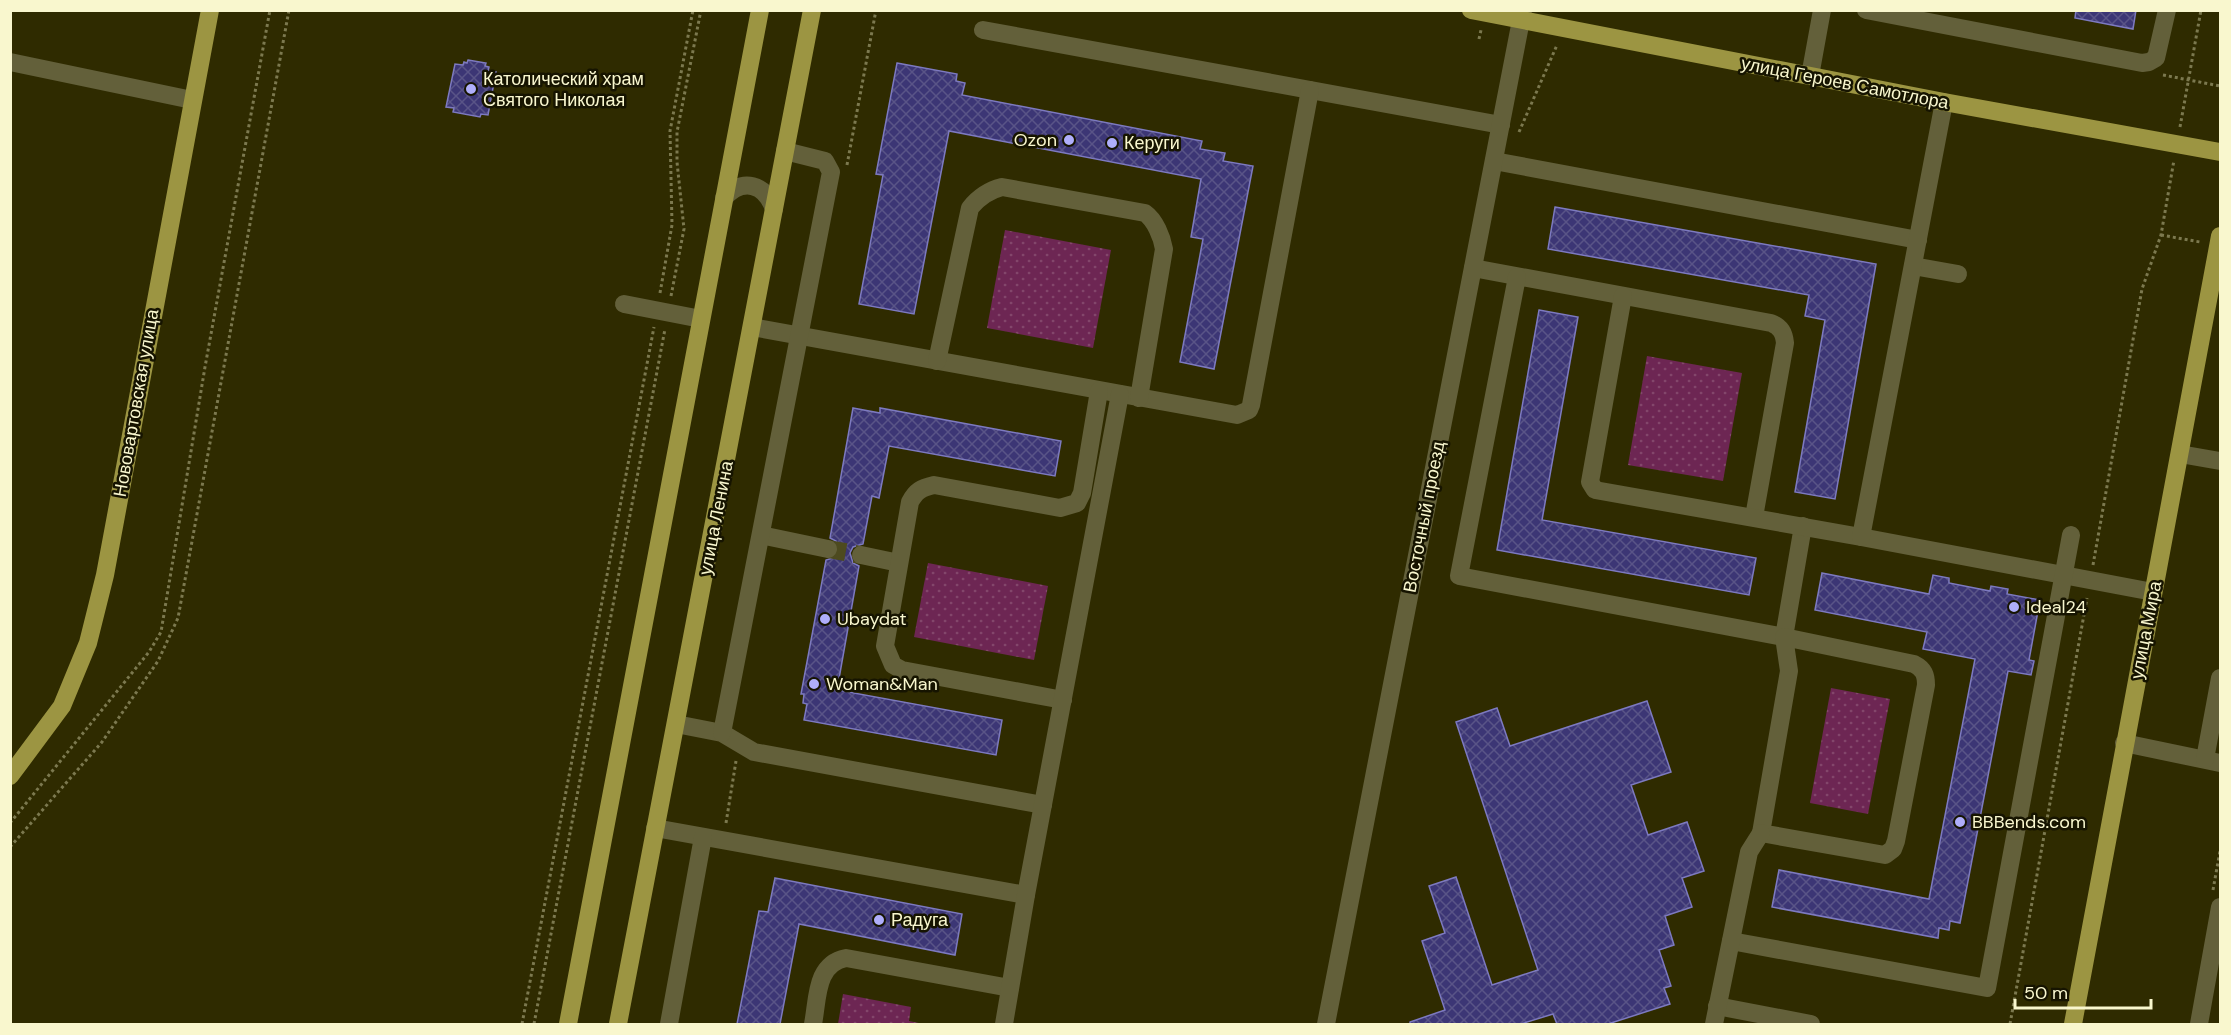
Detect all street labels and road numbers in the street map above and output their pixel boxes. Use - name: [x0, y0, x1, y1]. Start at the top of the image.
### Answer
- street label: улица Героев Самотлора: [1739, 51, 1952, 115]
- street label: Нововартовская улица: [108, 306, 164, 499]
- street label: Восточный проезд: [1398, 439, 1451, 595]
- street label: улица Ленина: [693, 458, 739, 577]
- street label: улица Мира: [2125, 578, 2167, 681]

